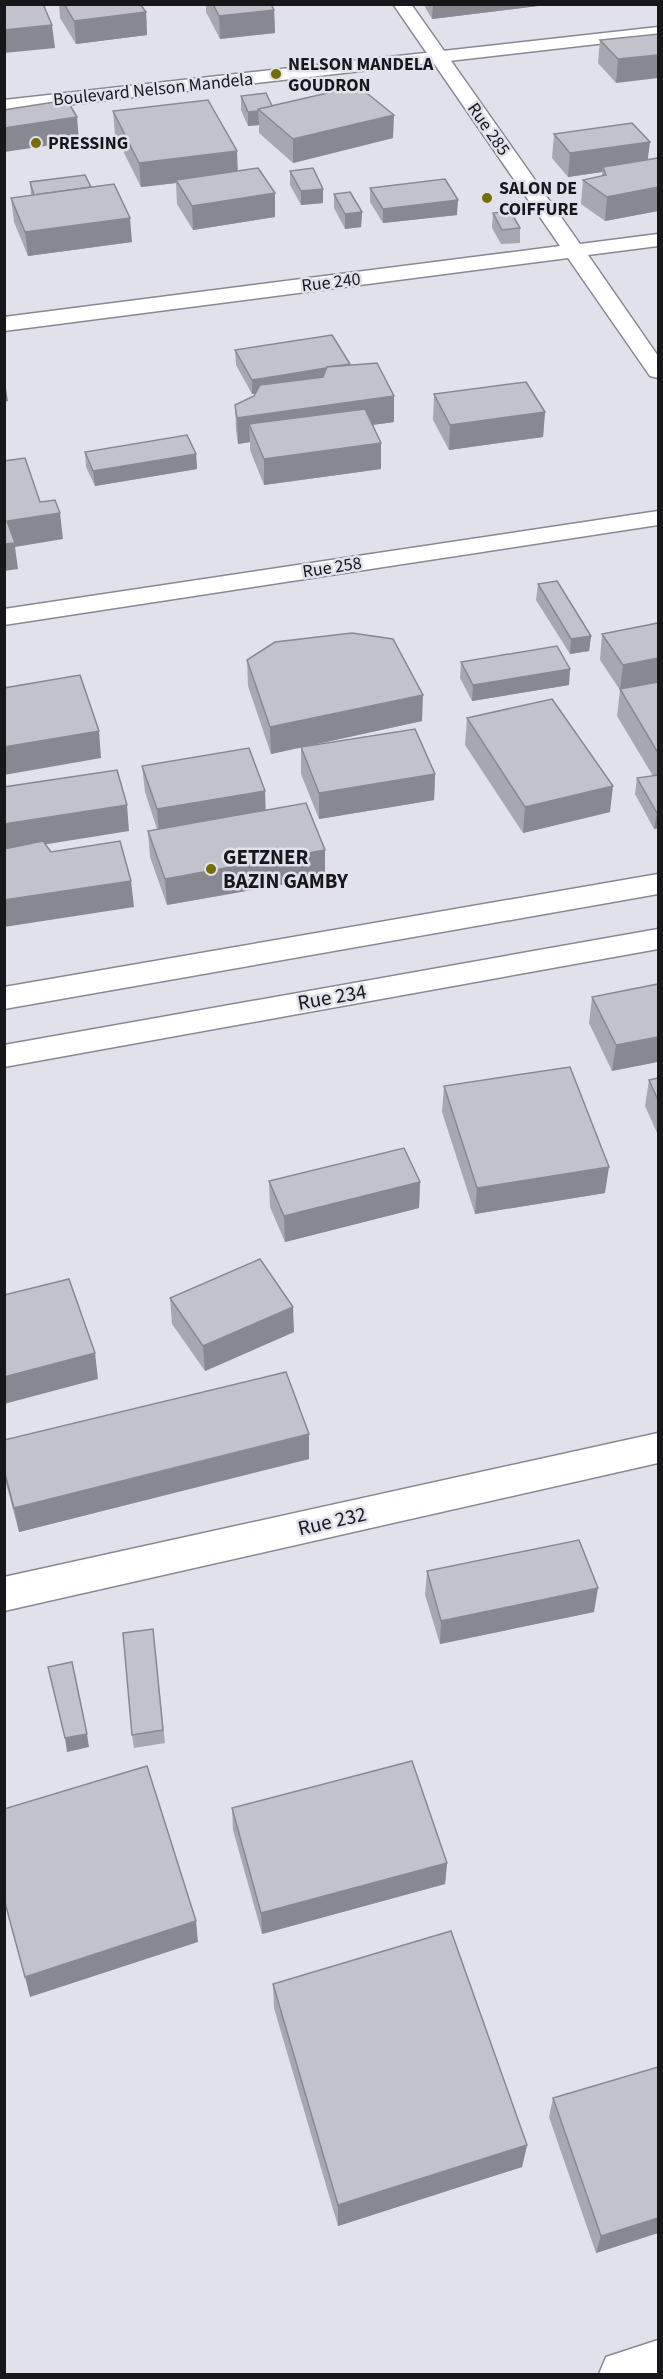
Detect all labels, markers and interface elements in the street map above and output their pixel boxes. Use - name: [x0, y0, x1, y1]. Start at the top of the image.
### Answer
- place label: NELSON MANDELA GOUDRON: [288, 52, 434, 98]
- street label: Boulevard Nelson Mandela: [52, 67, 254, 112]
- marker: NELSON MANDELA GOUDRON: [269, 67, 283, 81]
- street label: Rue 285: [461, 98, 516, 161]
- place label: PRESSING: [48, 131, 128, 156]
- marker: PRESSING: [29, 136, 43, 150]
- place label: SALON DE COIFFURE: [499, 176, 578, 222]
- marker: SALON DE COIFFURE: [480, 191, 494, 205]
- street label: Rue 240: [300, 266, 362, 299]
- street label: Rue 258: [301, 550, 363, 584]
- place label: GETZNER BAZIN GAMBY: [223, 842, 349, 896]
- marker: GETZNER BAZIN GAMBY: [204, 862, 218, 876]
- street label: Rue 234: [295, 976, 369, 1018]
- street label: Rue 232: [295, 1499, 369, 1543]

